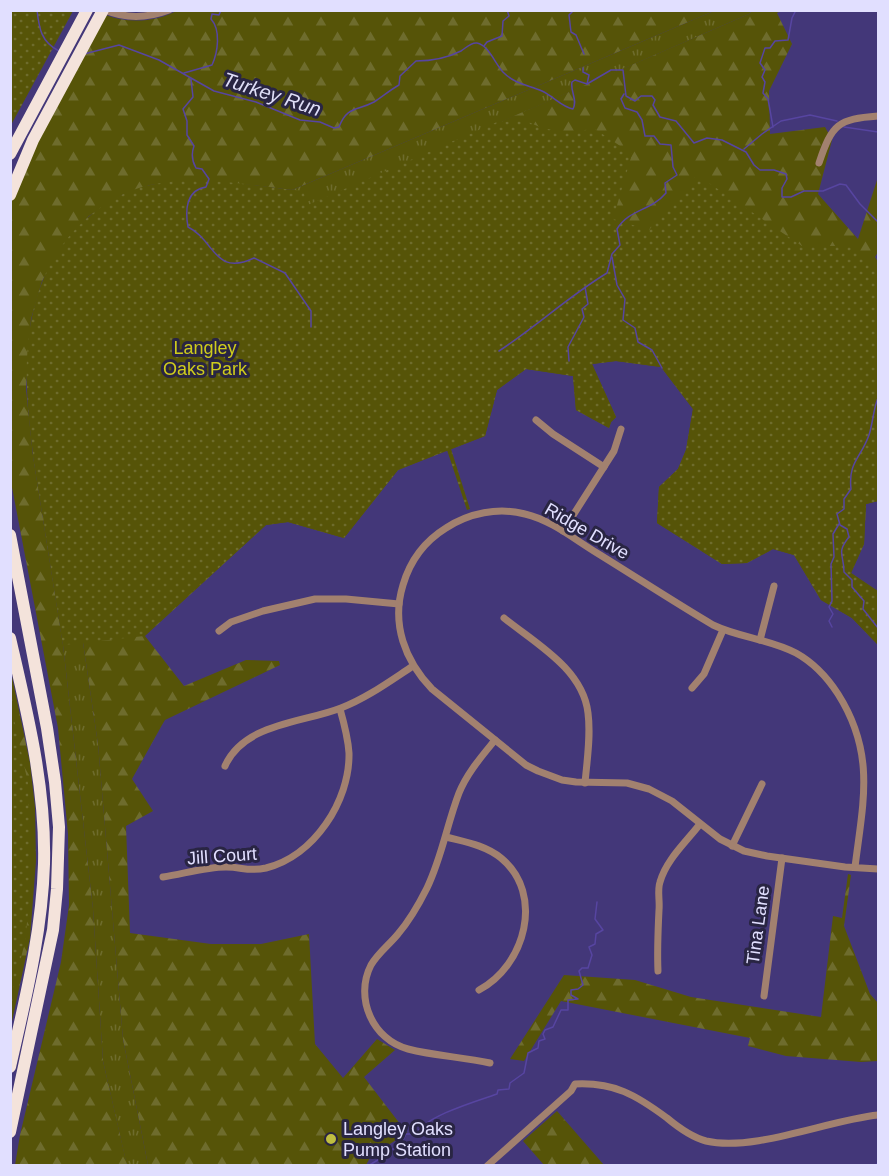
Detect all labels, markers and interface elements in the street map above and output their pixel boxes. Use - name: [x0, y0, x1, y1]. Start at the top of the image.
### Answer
- water label: Turkey Run: [220, 68, 324, 120]
- park label: Langley Oaks Park: [163, 338, 248, 379]
- street label: Ridge Drive: [541, 499, 633, 563]
- street label: Jill Court: [186, 844, 258, 868]
- street label: Tina Lane: [743, 884, 773, 966]
- place label: Langley Oaks Pump Station: [343, 1119, 453, 1160]
- marker: Langley Oaks Pump Station: [324, 1132, 338, 1146]

